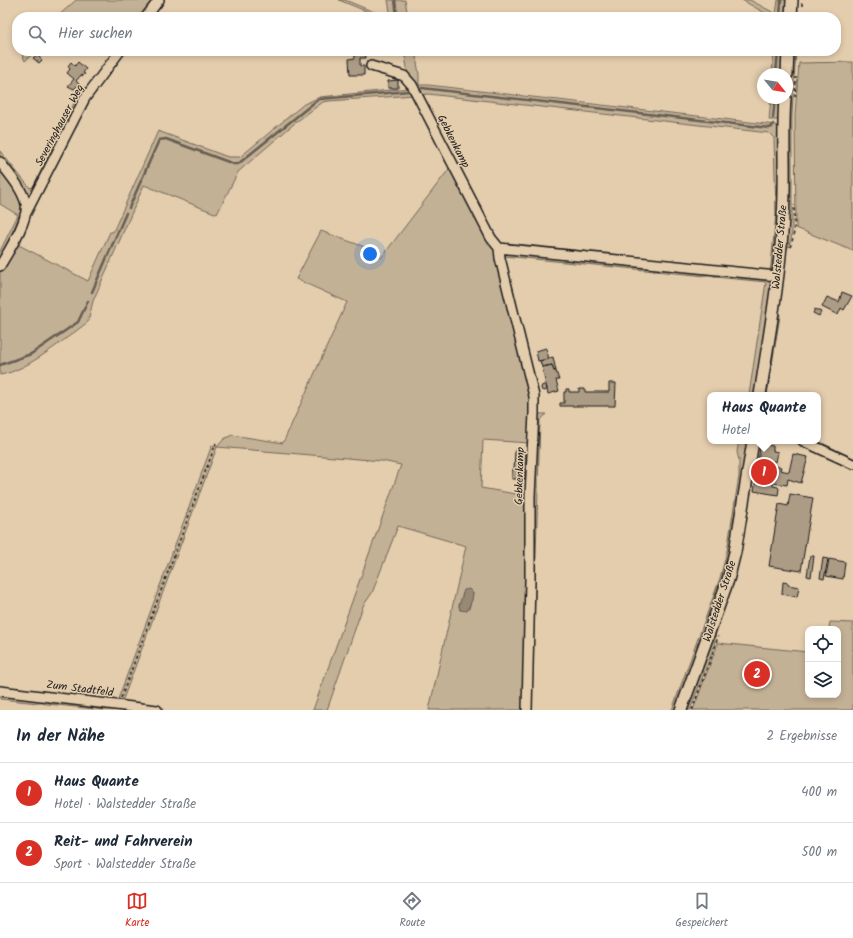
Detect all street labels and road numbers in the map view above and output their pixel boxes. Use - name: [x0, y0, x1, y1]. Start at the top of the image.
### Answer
- street label: Severinghauser Weg: [31, 81, 89, 170]
- street label: Gebkenkamp: [432, 112, 475, 172]
- street label: Walstedder Straße: [767, 204, 793, 290]
- street label: Gebkenkamp: [510, 446, 530, 505]
- street label: Walstedder Straße: [698, 558, 742, 644]
- street label: Zum Stadtfeld: [45, 676, 115, 702]

